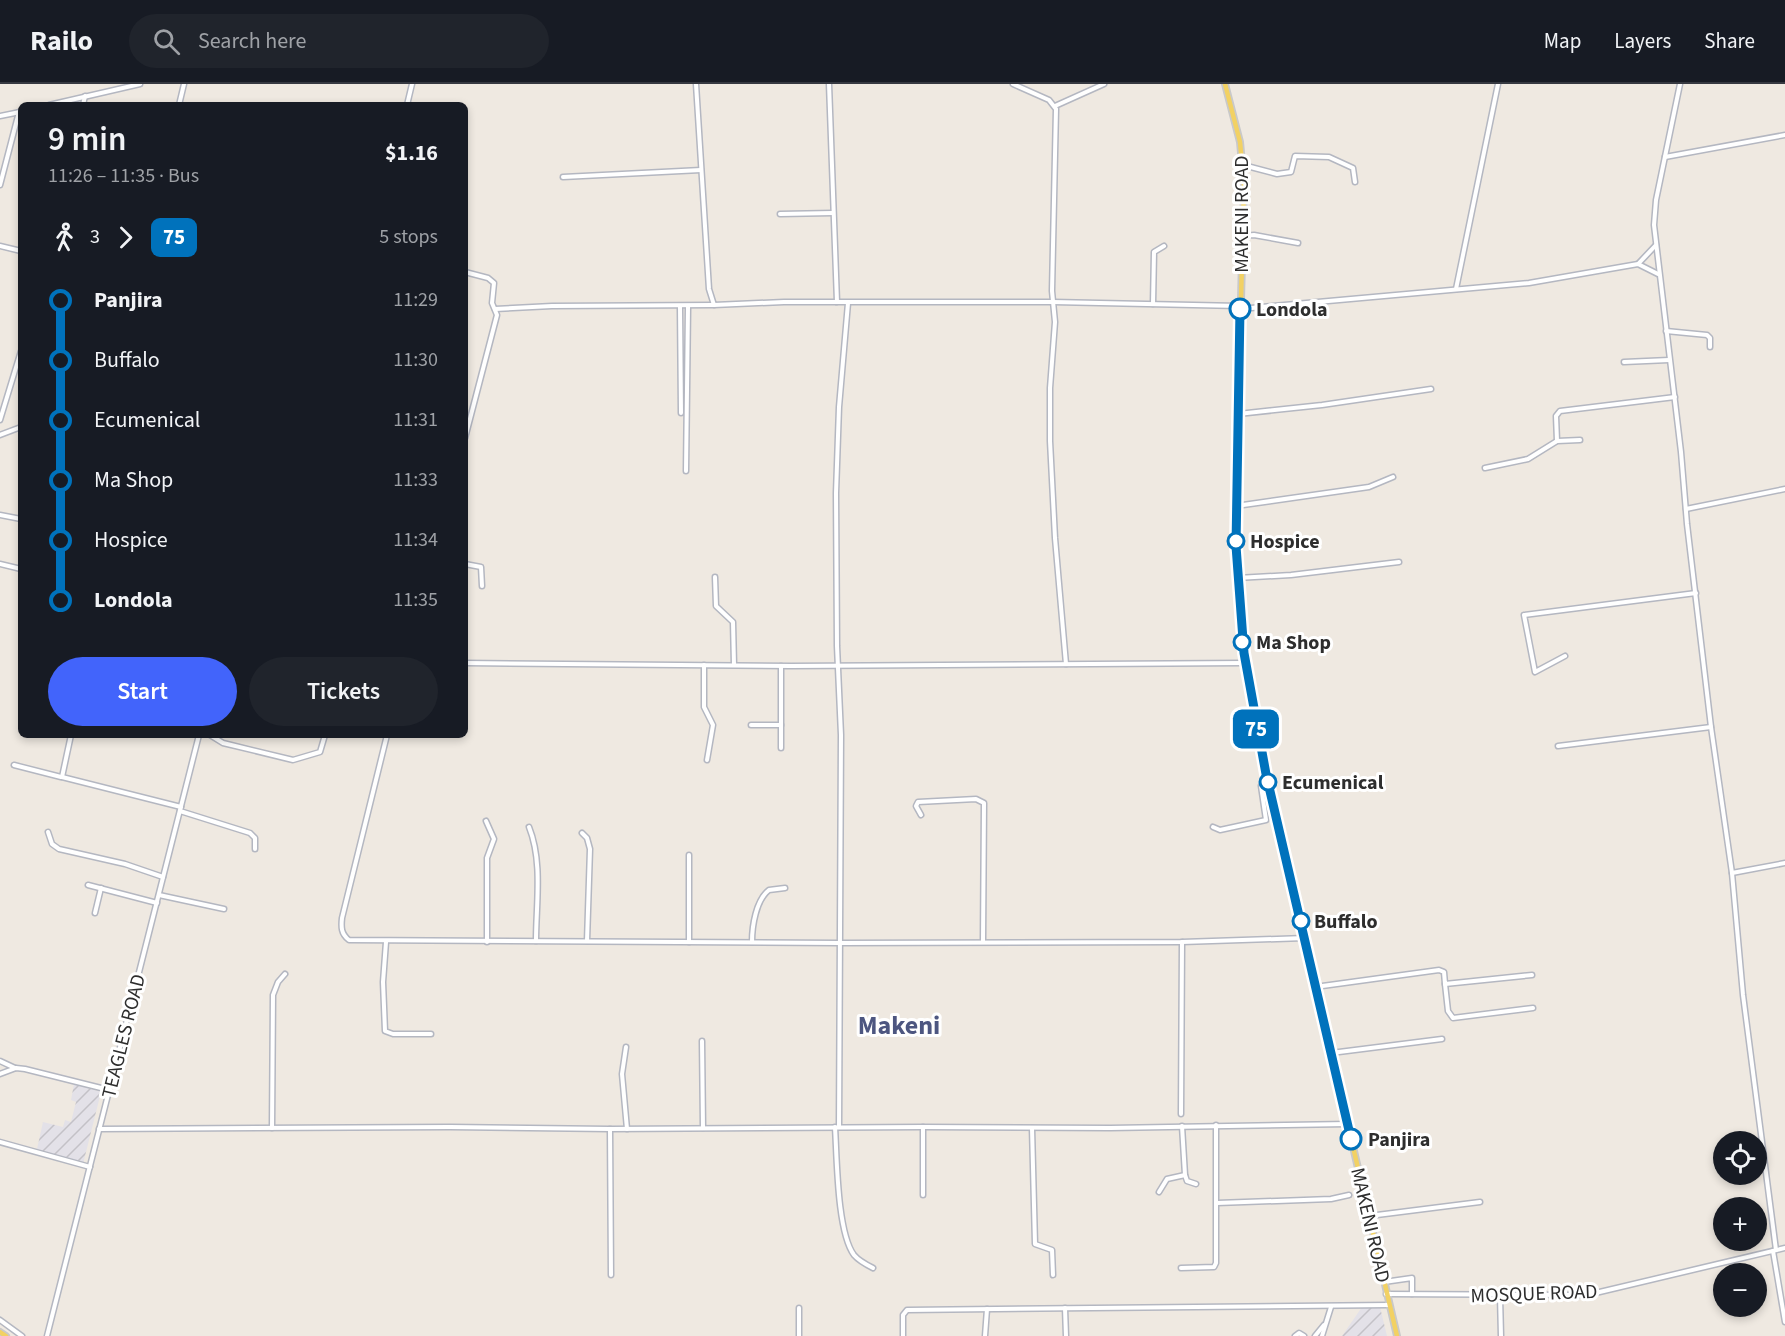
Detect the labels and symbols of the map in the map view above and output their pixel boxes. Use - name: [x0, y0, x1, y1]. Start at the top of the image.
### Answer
- street label: MAKENI ROAD: [1228, 155, 1256, 273]
- place label: Londola: [1256, 296, 1327, 324]
- marker: Londola: [1229, 298, 1251, 320]
- place label: Hospice: [1250, 528, 1320, 556]
- marker: Hospice: [1227, 532, 1245, 550]
- place label: Ma Shop: [1256, 629, 1331, 657]
- marker: Ma Shop: [1233, 633, 1251, 651]
- line badge: 75: [1229, 710, 1283, 748]
- place label: Ecumenical: [1282, 769, 1384, 797]
- marker: Ecumenical: [1259, 773, 1277, 791]
- place label: Buffalo: [1314, 908, 1378, 936]
- marker: Buffalo: [1292, 912, 1310, 930]
- street label: TEAGLES ROAD: [95, 971, 153, 1101]
- district label: Makeni: [858, 1007, 940, 1044]
- place label: Panjira: [1368, 1126, 1430, 1154]
- marker: Panjira: [1340, 1128, 1362, 1150]
- street label: MAKENI ROAD: [1343, 1165, 1397, 1286]
- street label: MOSQUE ROAD: [1470, 1278, 1598, 1310]

